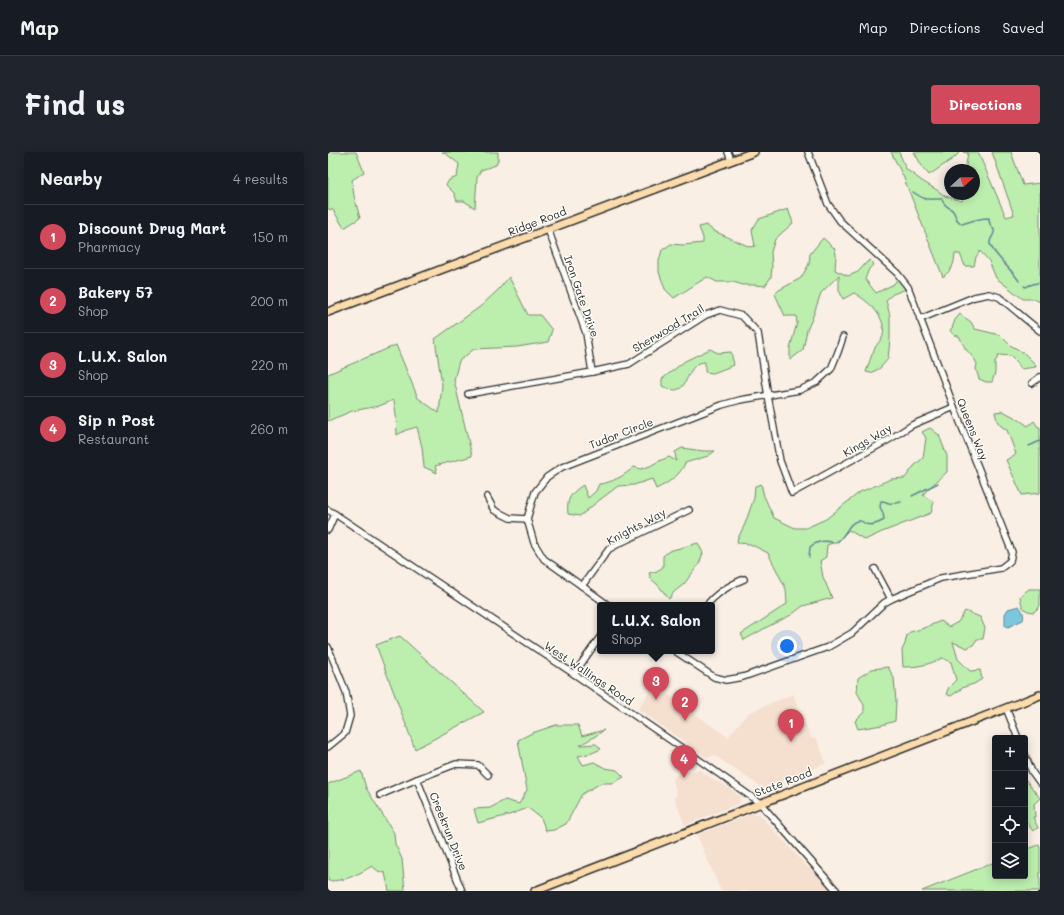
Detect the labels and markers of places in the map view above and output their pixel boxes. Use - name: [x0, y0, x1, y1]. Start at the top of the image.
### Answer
- pin: 3: [643, 667, 669, 700]
- pin: 2: [672, 688, 698, 721]
- pin: 1: [778, 709, 804, 742]
- pin: 4: [671, 745, 697, 778]

